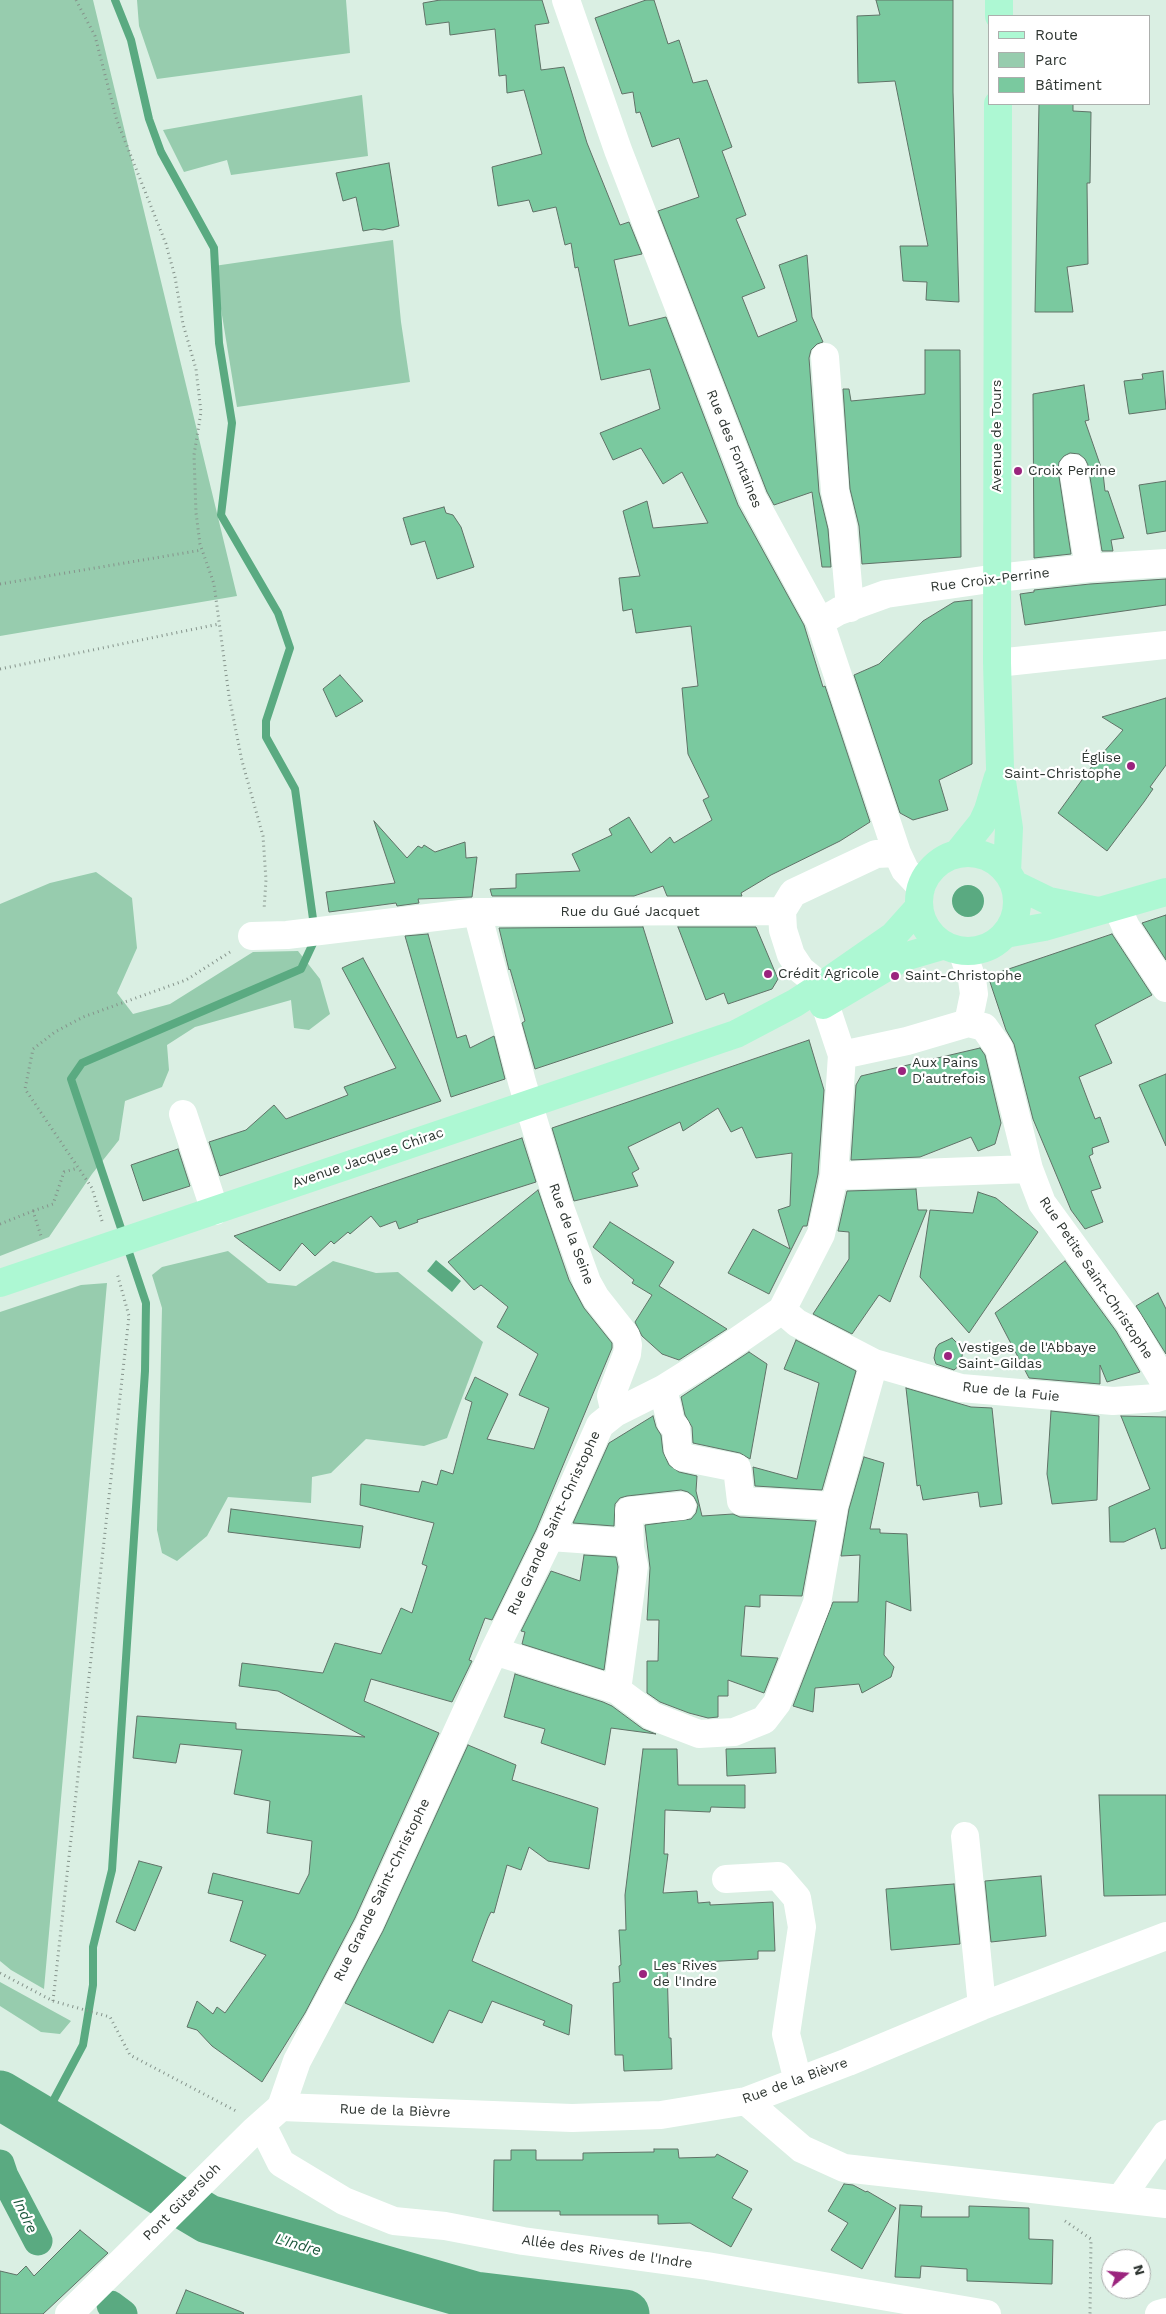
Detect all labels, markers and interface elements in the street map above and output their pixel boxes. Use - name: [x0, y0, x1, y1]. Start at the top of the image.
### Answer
- legend: [988, 15, 1151, 105]
- text: Route: [1035, 26, 1078, 44]
- text: Parc: [1035, 51, 1067, 69]
- text: Bâtiment: [1035, 76, 1102, 94]
- street label: Avenue de Tours: [989, 380, 1005, 492]
- street label: Rue des Fontaines: [703, 387, 765, 511]
- place label: Croix Perrine: [1028, 463, 1116, 479]
- marker: Croix Perrine: [1012, 465, 1024, 477]
- street label: Rue Croix-Perrine: [929, 564, 1051, 596]
- place label: Église Saint-Christophe: [1004, 750, 1121, 782]
- marker: Église Saint-Christophe: [1125, 760, 1137, 772]
- street label: Rue du Gué Jacquet: [560, 904, 700, 920]
- place label: Crédit Agricole: [778, 966, 879, 982]
- marker: Crédit Agricole: [762, 968, 774, 980]
- place label: Saint-Christophe: [905, 968, 1022, 984]
- marker: Saint-Christophe: [889, 970, 901, 982]
- place label: Aux Pains D'autrefois: [912, 1055, 986, 1088]
- marker: Aux Pains D'autrefois: [896, 1065, 908, 1077]
- street label: Avenue Jacques Chirac: [290, 1124, 446, 1192]
- street label: Rue de la Seine: [545, 1181, 597, 1287]
- street label: Rue Petite Saint-Christophe: [1035, 1194, 1157, 1362]
- place label: Vestiges de l'Abbaye Saint-Gildas: [958, 1340, 1096, 1372]
- marker: Vestiges de l'Abbaye Saint-Gildas: [942, 1350, 954, 1362]
- street label: Rue de la Fuie: [962, 1379, 1060, 1405]
- street label: Rue Grande Saint-Christophe: [504, 1428, 604, 1618]
- street label: Rue Grande Saint-Christophe: [330, 1796, 434, 1984]
- place label: Les Rives de l'Indre: [653, 1958, 717, 1990]
- marker: Les Rives de l'Indre: [637, 1968, 649, 1980]
- street label: Rue de la Bièvre: [740, 2054, 850, 2108]
- street label: Rue de la Bièvre: [339, 2101, 451, 2121]
- street label: Pont Gütersloh: [140, 2160, 224, 2244]
- water label: Indre: [9, 2196, 41, 2236]
- water label: L'Indre: [273, 2230, 323, 2260]
- street label: Allée des Rives de l'Indre: [521, 2232, 693, 2272]
- north arrow: [1101, 2249, 1151, 2299]
- text: N: [1130, 2263, 1149, 2277]

